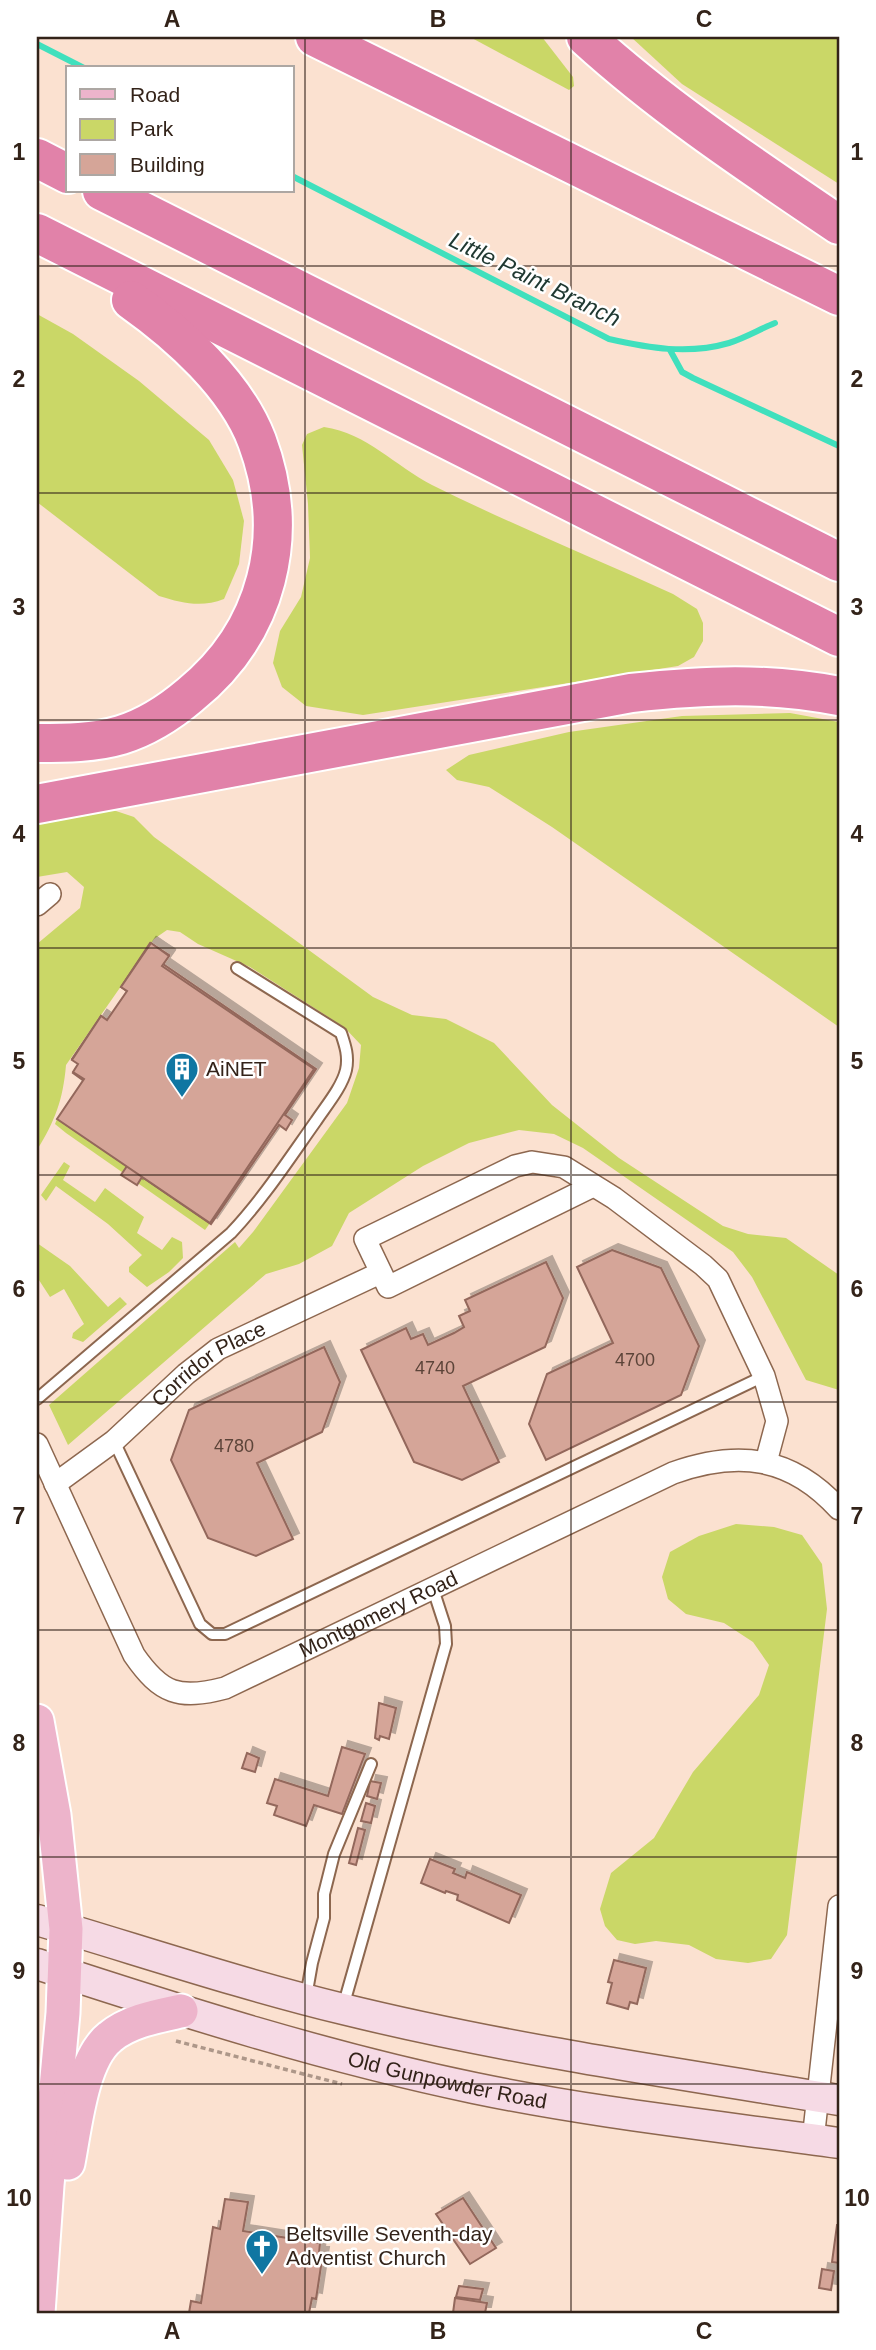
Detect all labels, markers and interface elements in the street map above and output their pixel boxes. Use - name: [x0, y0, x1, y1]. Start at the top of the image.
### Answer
- text: A: [164, 6, 180, 32]
- text: B: [430, 6, 446, 32]
- text: C: [696, 6, 712, 32]
- legend: [66, 66, 294, 192]
- text: Road: [130, 83, 180, 106]
- text: Park: [130, 117, 174, 140]
- text: 1: [13, 139, 26, 165]
- text: 1: [851, 139, 864, 165]
- text: Building: [130, 153, 205, 176]
- water label: Little Paint Branch: [445, 226, 625, 332]
- text: 2: [13, 366, 25, 392]
- text: 2: [851, 366, 863, 392]
- text: 3: [13, 594, 25, 620]
- text: 3: [851, 594, 863, 620]
- text: 4: [13, 821, 26, 847]
- text: 4: [851, 821, 864, 847]
- text: 5: [13, 1048, 26, 1074]
- text: 5: [851, 1048, 864, 1074]
- building icon: AiNET: [163, 1050, 201, 1099]
- place label: AiNET: [206, 1057, 267, 1080]
- text: 6: [13, 1276, 25, 1302]
- text: 6: [851, 1276, 863, 1302]
- street label: Corridor Place: [147, 1316, 269, 1411]
- house number: 4700: [615, 1350, 655, 1370]
- house number: 4740: [415, 1358, 455, 1378]
- house number: 4780: [214, 1436, 254, 1456]
- text: 7: [13, 1503, 25, 1529]
- text: 7: [851, 1503, 863, 1529]
- street label: Montgomery Road: [295, 1566, 461, 1662]
- text: 8: [13, 1730, 26, 1756]
- text: 8: [851, 1730, 864, 1756]
- text: 9: [13, 1958, 25, 1984]
- text: 9: [851, 1958, 863, 1984]
- street label: Old Gunpowder Road: [346, 2047, 549, 2113]
- text: 10: [6, 2185, 32, 2211]
- text: 10: [844, 2185, 870, 2211]
- place label: Beltsville Seventh-day Adventist Church: [286, 2222, 493, 2269]
- church icon: Beltsville Seventh-day Adventist Church: [243, 2227, 281, 2276]
- text: A: [164, 2318, 180, 2344]
- text: B: [430, 2318, 446, 2344]
- text: C: [696, 2318, 712, 2344]

